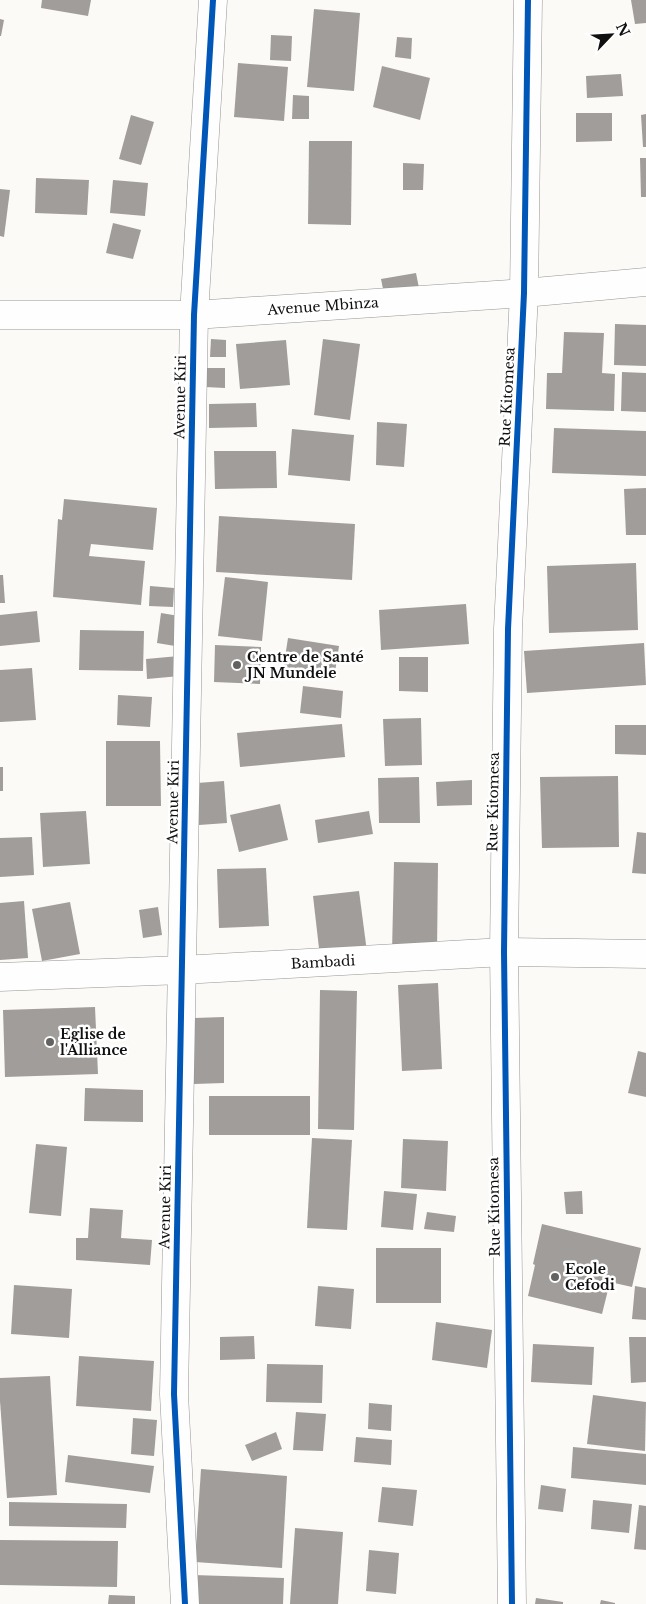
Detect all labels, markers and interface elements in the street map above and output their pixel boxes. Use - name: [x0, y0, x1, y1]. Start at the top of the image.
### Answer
- north arrow: [586, 10, 636, 60]
- text: N: [612, 20, 634, 39]
- street label: Avenue Mbinza: [266, 293, 380, 319]
- street label: Rue Kitomesa: [495, 346, 519, 447]
- street label: Avenue Kiri: [170, 354, 190, 440]
- place label: Centre de Santé JN Mundele: [244, 648, 364, 682]
- marker: Centre de Santé JN Mundele: [231, 659, 243, 671]
- street label: Rue Kitomesa: [483, 752, 503, 852]
- street label: Avenue Kiri: [163, 759, 183, 845]
- street label: Bambadi: [290, 951, 356, 973]
- place label: Eglise de l'Alliance: [60, 1025, 128, 1059]
- marker: Eglise de l'Alliance: [44, 1036, 56, 1048]
- street label: Rue Kitomesa: [484, 1157, 504, 1257]
- street label: Avenue Kiri: [155, 1164, 175, 1250]
- place label: Ecole Cefodi: [565, 1260, 615, 1294]
- marker: Ecole Cefodi: [549, 1271, 561, 1283]

